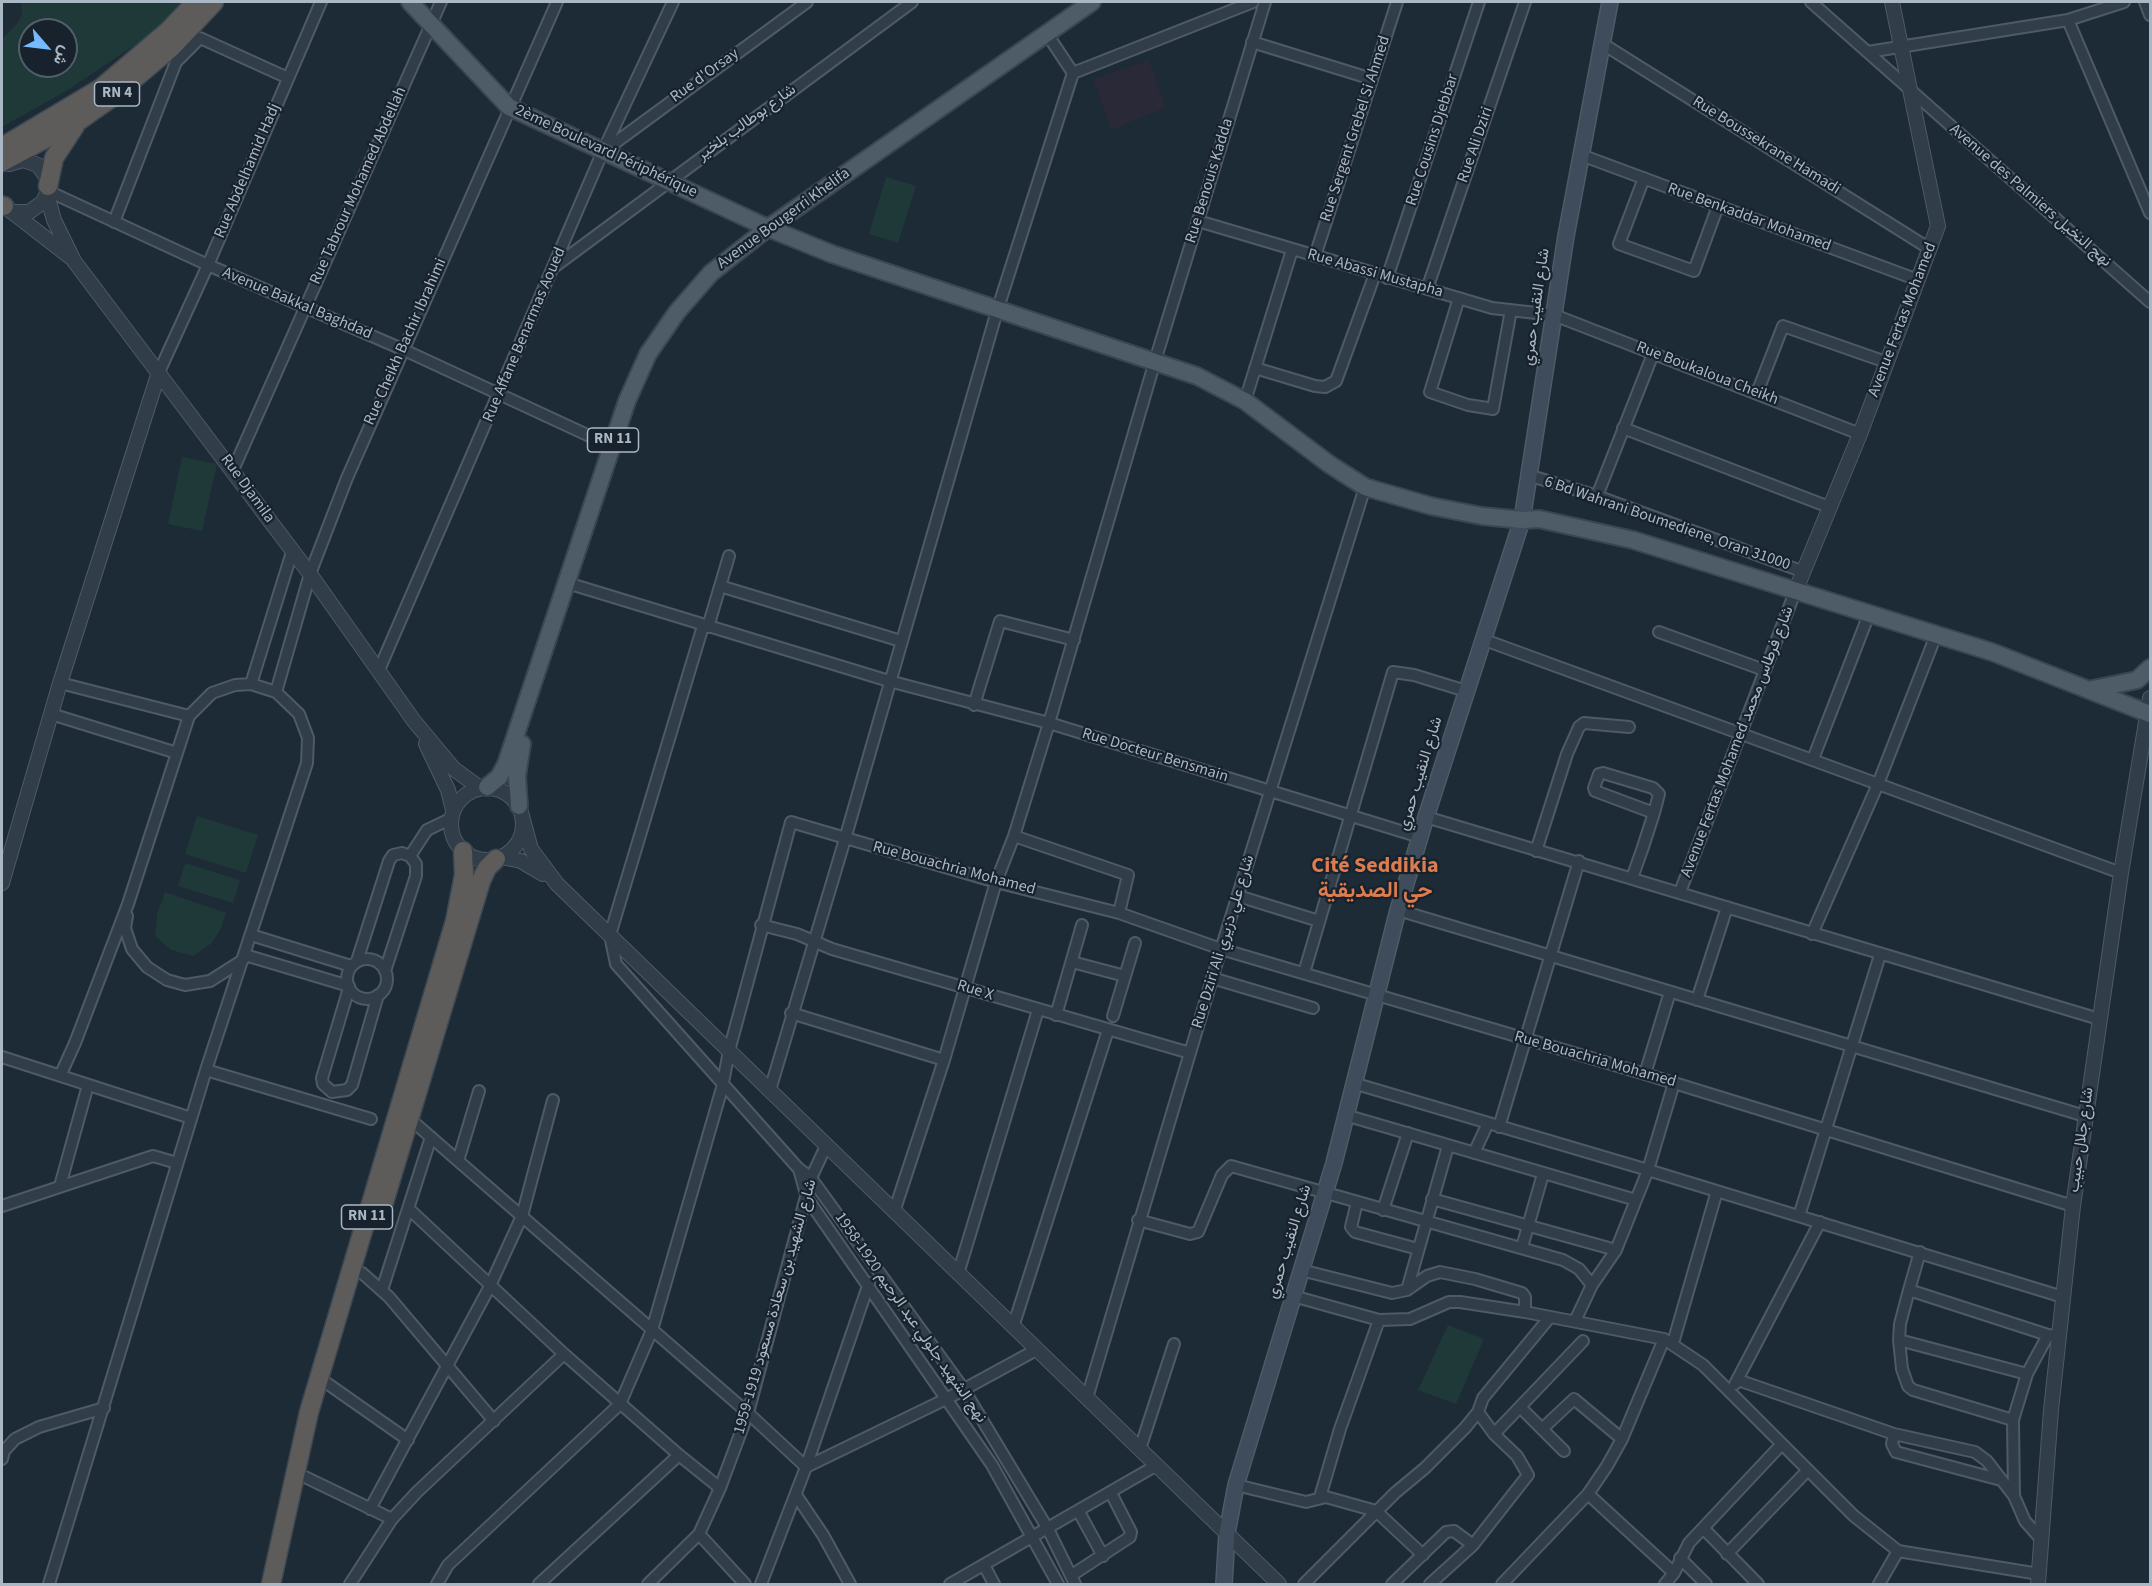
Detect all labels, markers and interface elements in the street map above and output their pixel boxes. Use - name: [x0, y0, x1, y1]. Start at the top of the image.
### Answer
- north arrow: [18, 18, 78, 78]
- street label: Rue Sergent Grebel Si Ahmed: [1317, 34, 1395, 224]
- text: ش: [48, 42, 76, 69]
- street label: Rue d'Orsay: [667, 45, 743, 107]
- street label: Rue Cousins Djebbar: [1403, 72, 1463, 208]
- street label: شارع بوطالب بلخير: [694, 81, 800, 165]
- road number: RN 4: [94, 82, 140, 106]
- street label: Rue Tabrour Mohamed Abdellah: [307, 84, 411, 288]
- street label: Rue Boussekrane Hamadi: [1689, 93, 1843, 199]
- street label: Rue Abdelhamid Hadj: [211, 101, 285, 241]
- street label: 2ème Boulevard Périphérique: [512, 101, 700, 203]
- street label: Rue Ali Dziri: [1454, 105, 1498, 185]
- street label: Rue Benouis Kadda: [1182, 116, 1238, 246]
- street label: Avenue des Palmiers نهج النخيل: [1945, 120, 2115, 272]
- street label: Avenue Bougerri Khelifa: [714, 164, 854, 274]
- street label: Rue Benkaddar Mohamed: [1665, 179, 1833, 257]
- street label: Avenue Fertas Mohamed: [1865, 240, 1941, 400]
- street label: Rue Affane Benarmas Aoued: [479, 245, 571, 425]
- street label: Rue Abassi Mustapha: [1305, 245, 1445, 303]
- street label: شارع النقيب حمري: [1519, 247, 1555, 367]
- street label: Rue Cheikh Bachir Ibrahimi: [360, 256, 452, 428]
- street label: Avenue Bakkal Baghdad: [219, 264, 375, 344]
- street label: Rue Boukaloua Cheikh: [1633, 338, 1781, 410]
- road number: RN 11: [588, 428, 638, 452]
- street label: Rue Djamila: [216, 451, 278, 527]
- street label: 6 Bd Wahrani Boumediene, Oran 31000: [1541, 473, 1793, 575]
- street label: Avenue Fertas Mohamed شارع فرطاس محمد: [1677, 604, 1799, 880]
- street label: شارع النقيب حمري: [1395, 715, 1447, 833]
- street label: Rue Docteur Bensmain: [1080, 725, 1230, 787]
- street label: Rue Bouachria Mohamed: [871, 838, 1037, 900]
- street label: Rue Dziri Ali شارع علي دزيري: [1188, 853, 1260, 1031]
- district label: Cité Seddikia حي الصديقية: [1311, 854, 1439, 906]
- street label: Rue X: [954, 976, 996, 1006]
- street label: Rue Bouachria Mohamed: [1512, 1028, 1678, 1092]
- street label: شارع جلال حبيب: [2065, 1086, 2099, 1194]
- street label: شارع الشهيد بن سعادة مسعود 1919-1959: [730, 1177, 822, 1437]
- street label: شارع النقيب حمري: [1264, 1183, 1316, 1301]
- road number: RN 11: [342, 1205, 392, 1229]
- street label: نهج الشهيد جلولي عبد الرحيم 1920-1958: [830, 1209, 990, 1427]

